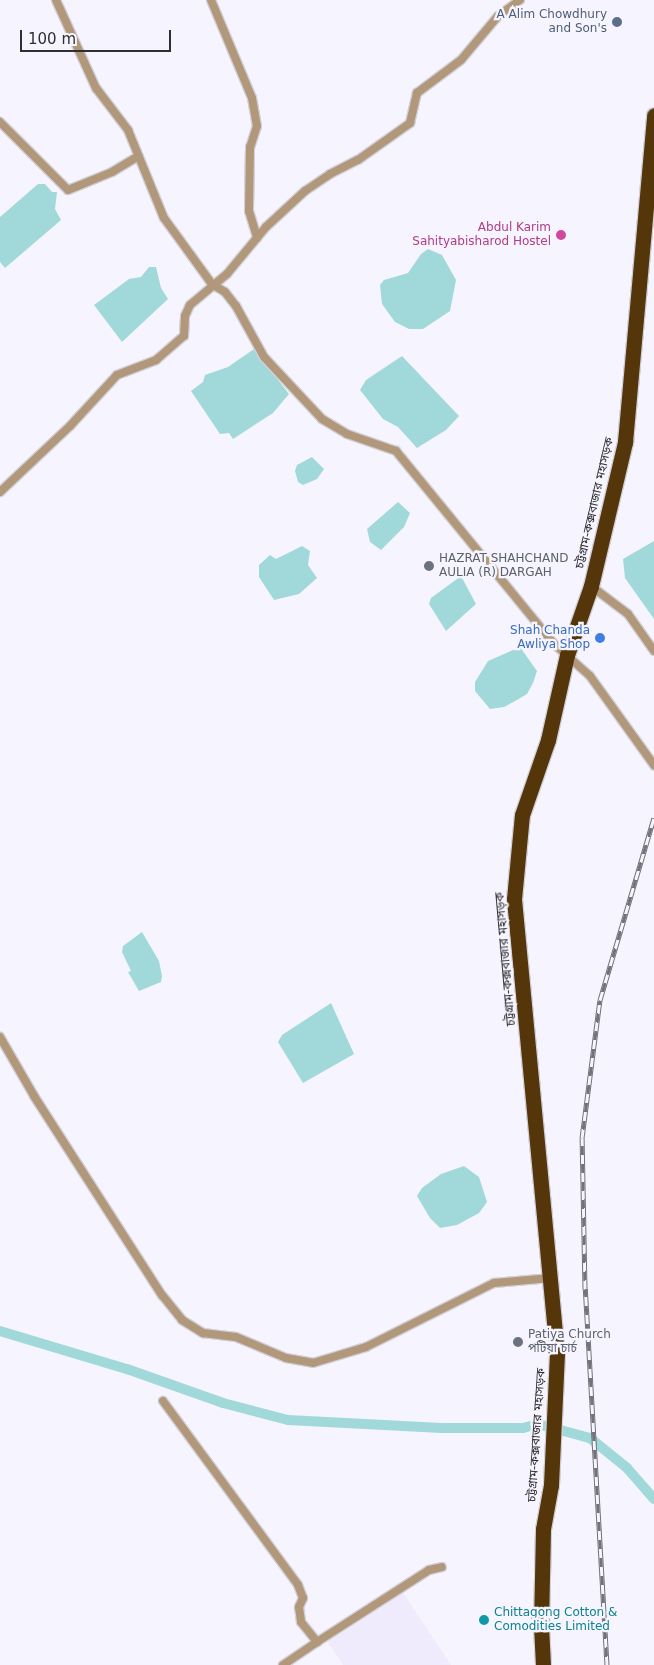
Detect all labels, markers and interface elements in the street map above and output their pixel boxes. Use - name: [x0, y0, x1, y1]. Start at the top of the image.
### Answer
- place label: A Alim Chowdhury and Son's: [497, 8, 607, 36]
- marker: A Alim Chowdhury and Son's: [611, 16, 623, 28]
- scale bar: [22, 20, 174, 52]
- text: 100 m: [28, 30, 76, 48]
- place label: Abdul Karim Sahityabisharod Hostel: [412, 221, 551, 249]
- marker: Abdul Karim Sahityabisharod Hostel: [555, 229, 567, 241]
- street label: চট্টগ্রাম-কক্সবাজার মহাসড়ক: [573, 436, 617, 570]
- place label: HAZRAT SHAHCHAND AULIA (R) DARGAH: [439, 552, 568, 580]
- marker: HAZRAT SHAHCHAND AULIA (R) DARGAH: [423, 560, 435, 572]
- place label: Shah Chanda Awliya Shop: [510, 624, 590, 652]
- marker: Shah Chanda Awliya Shop: [594, 632, 606, 644]
- street label: চট্টগ্রাম-কক্সবাজার মহাসড়ক: [493, 891, 519, 1027]
- place label: Patiya Church পটিয়া চার্চ: [528, 1328, 611, 1356]
- marker: Patiya Church পটিয়া চার্চ: [512, 1336, 524, 1348]
- street label: চট্টগ্রাম-কক্সবাজার মহাসড়ক: [525, 1368, 549, 1502]
- place label: Chittagong Cotton & Comodities Limited: [494, 1606, 617, 1634]
- marker: Chittagong Cotton & Comodities Limited: [478, 1614, 490, 1626]

